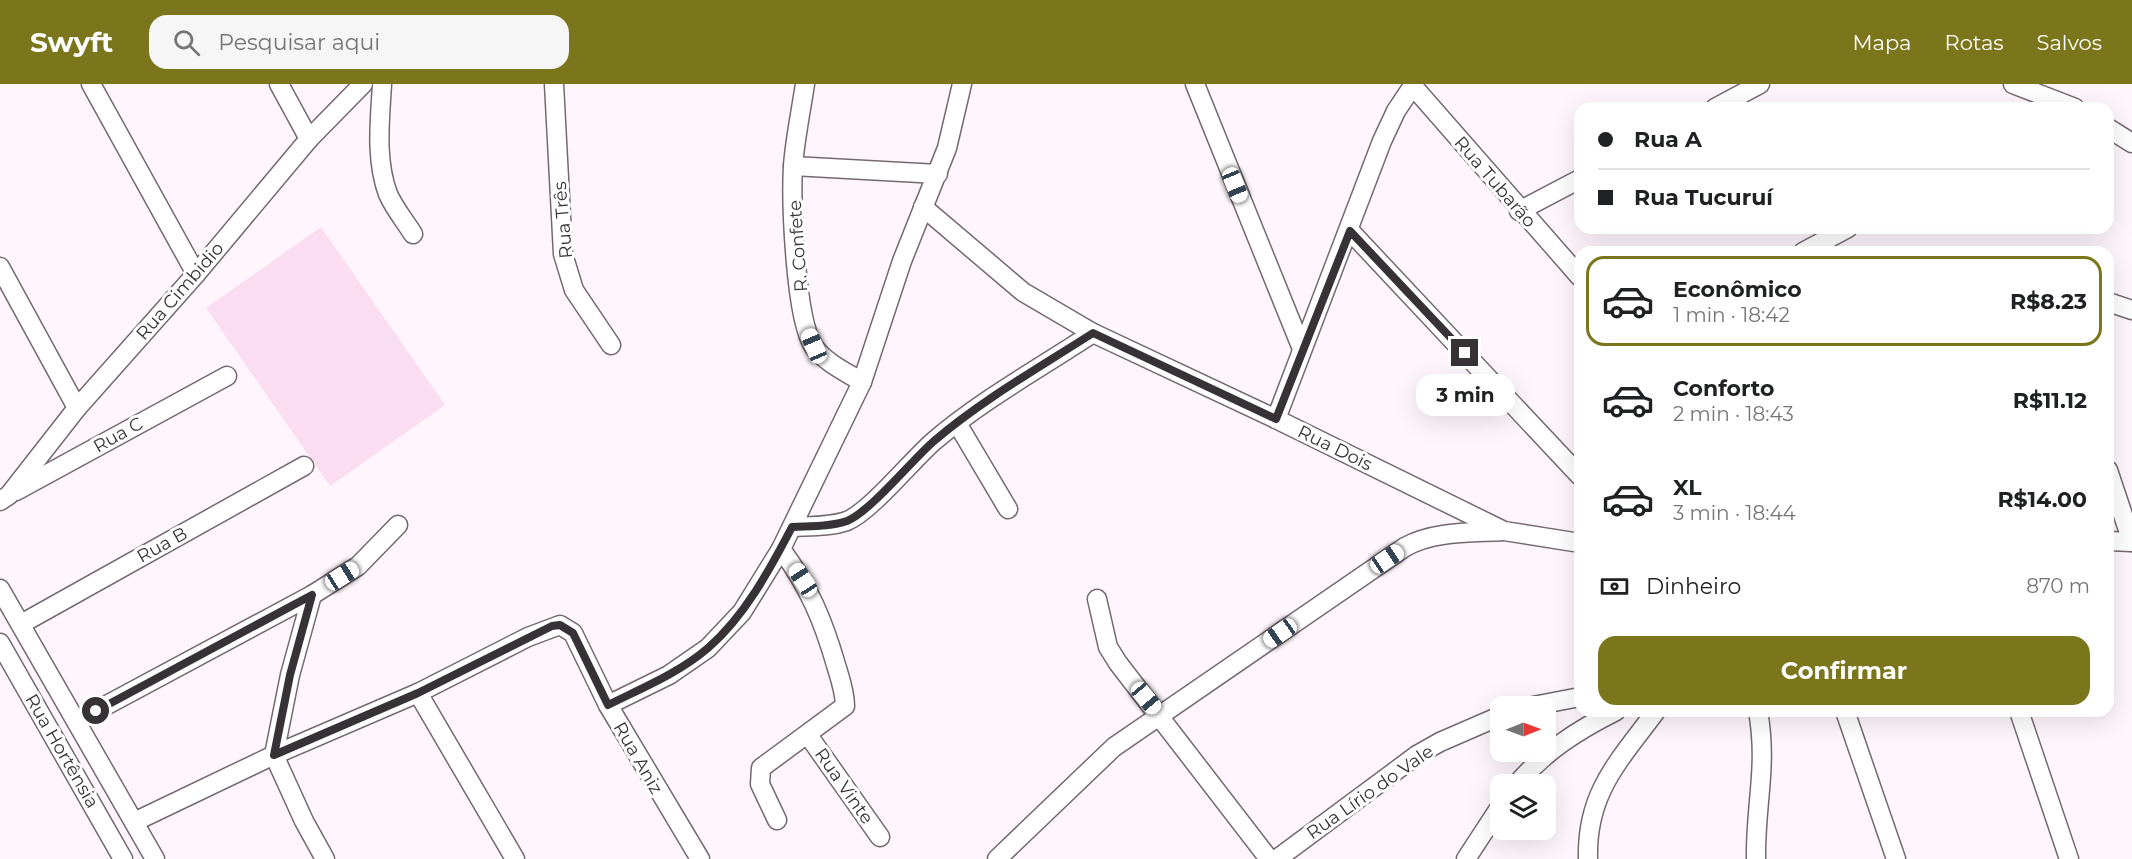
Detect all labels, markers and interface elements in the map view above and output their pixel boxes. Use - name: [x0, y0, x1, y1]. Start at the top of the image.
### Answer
- search box: [149, 15, 569, 69]
- text: Swyft: [30, 25, 113, 59]
- icon: search: [170, 26, 203, 59]
- text: Pesquisar aqui: [218, 29, 380, 56]
- text: Mapa: [1852, 30, 1911, 55]
- text: Rotas: [1944, 30, 2004, 55]
- text: Salvos: [2037, 30, 2102, 55]
- text: Rua A: [1634, 126, 1702, 153]
- street label: Rua Tubarão: [1449, 132, 1541, 232]
- car: [1220, 165, 1250, 205]
- street label: Rua Três: [549, 180, 577, 259]
- text: Rua Tucuruí: [1634, 184, 1773, 211]
- street label: R. Confete: [784, 199, 812, 293]
- street label: Rua Cimbidio: [132, 238, 228, 344]
- icon: car: [1601, 274, 1655, 328]
- text: Econômico: [1673, 276, 1802, 303]
- text: R$8.23: [2010, 288, 2087, 315]
- text: 1 min · 18:42: [1673, 303, 1790, 327]
- car: [799, 326, 829, 366]
- route end: [1451, 339, 1478, 366]
- icon: car: [1601, 373, 1655, 427]
- callout: 3 min: [1416, 374, 1514, 416]
- text: Conforto: [1673, 375, 1774, 402]
- text: 3 min: [1436, 383, 1495, 407]
- text: R$11.12: [2013, 387, 2087, 414]
- text: 2 min · 18:43: [1673, 402, 1794, 426]
- street label: Rua C: [89, 412, 147, 458]
- street label: Rua Dois: [1294, 421, 1376, 476]
- icon: car: [1601, 472, 1655, 526]
- text: XL: [1673, 474, 1702, 501]
- text: R$14.00: [1997, 486, 2087, 513]
- text: 3 min · 18:44: [1673, 501, 1796, 525]
- street label: Rua B: [133, 522, 191, 568]
- car: [1367, 541, 1407, 577]
- car: [322, 559, 362, 593]
- car: [786, 560, 820, 600]
- icon: cash: [1598, 570, 1631, 603]
- text: Dinheiro: [1646, 573, 1741, 600]
- text: 870 m: [2026, 574, 2090, 598]
- car: [1260, 615, 1300, 651]
- button: Confirmar: [1598, 636, 2090, 705]
- car: [1128, 678, 1164, 718]
- street label: Rua Hortênsia: [20, 690, 104, 812]
- north arrow: [1490, 696, 1556, 762]
- map controls: [1490, 696, 1556, 840]
- route start: [82, 697, 109, 724]
- street label: Rua Aniz: [609, 718, 667, 798]
- street label: Rua Lírio do Vale: [1302, 740, 1438, 844]
- street label: Rua Vinte: [810, 744, 878, 828]
- button: layers: [1490, 774, 1556, 840]

